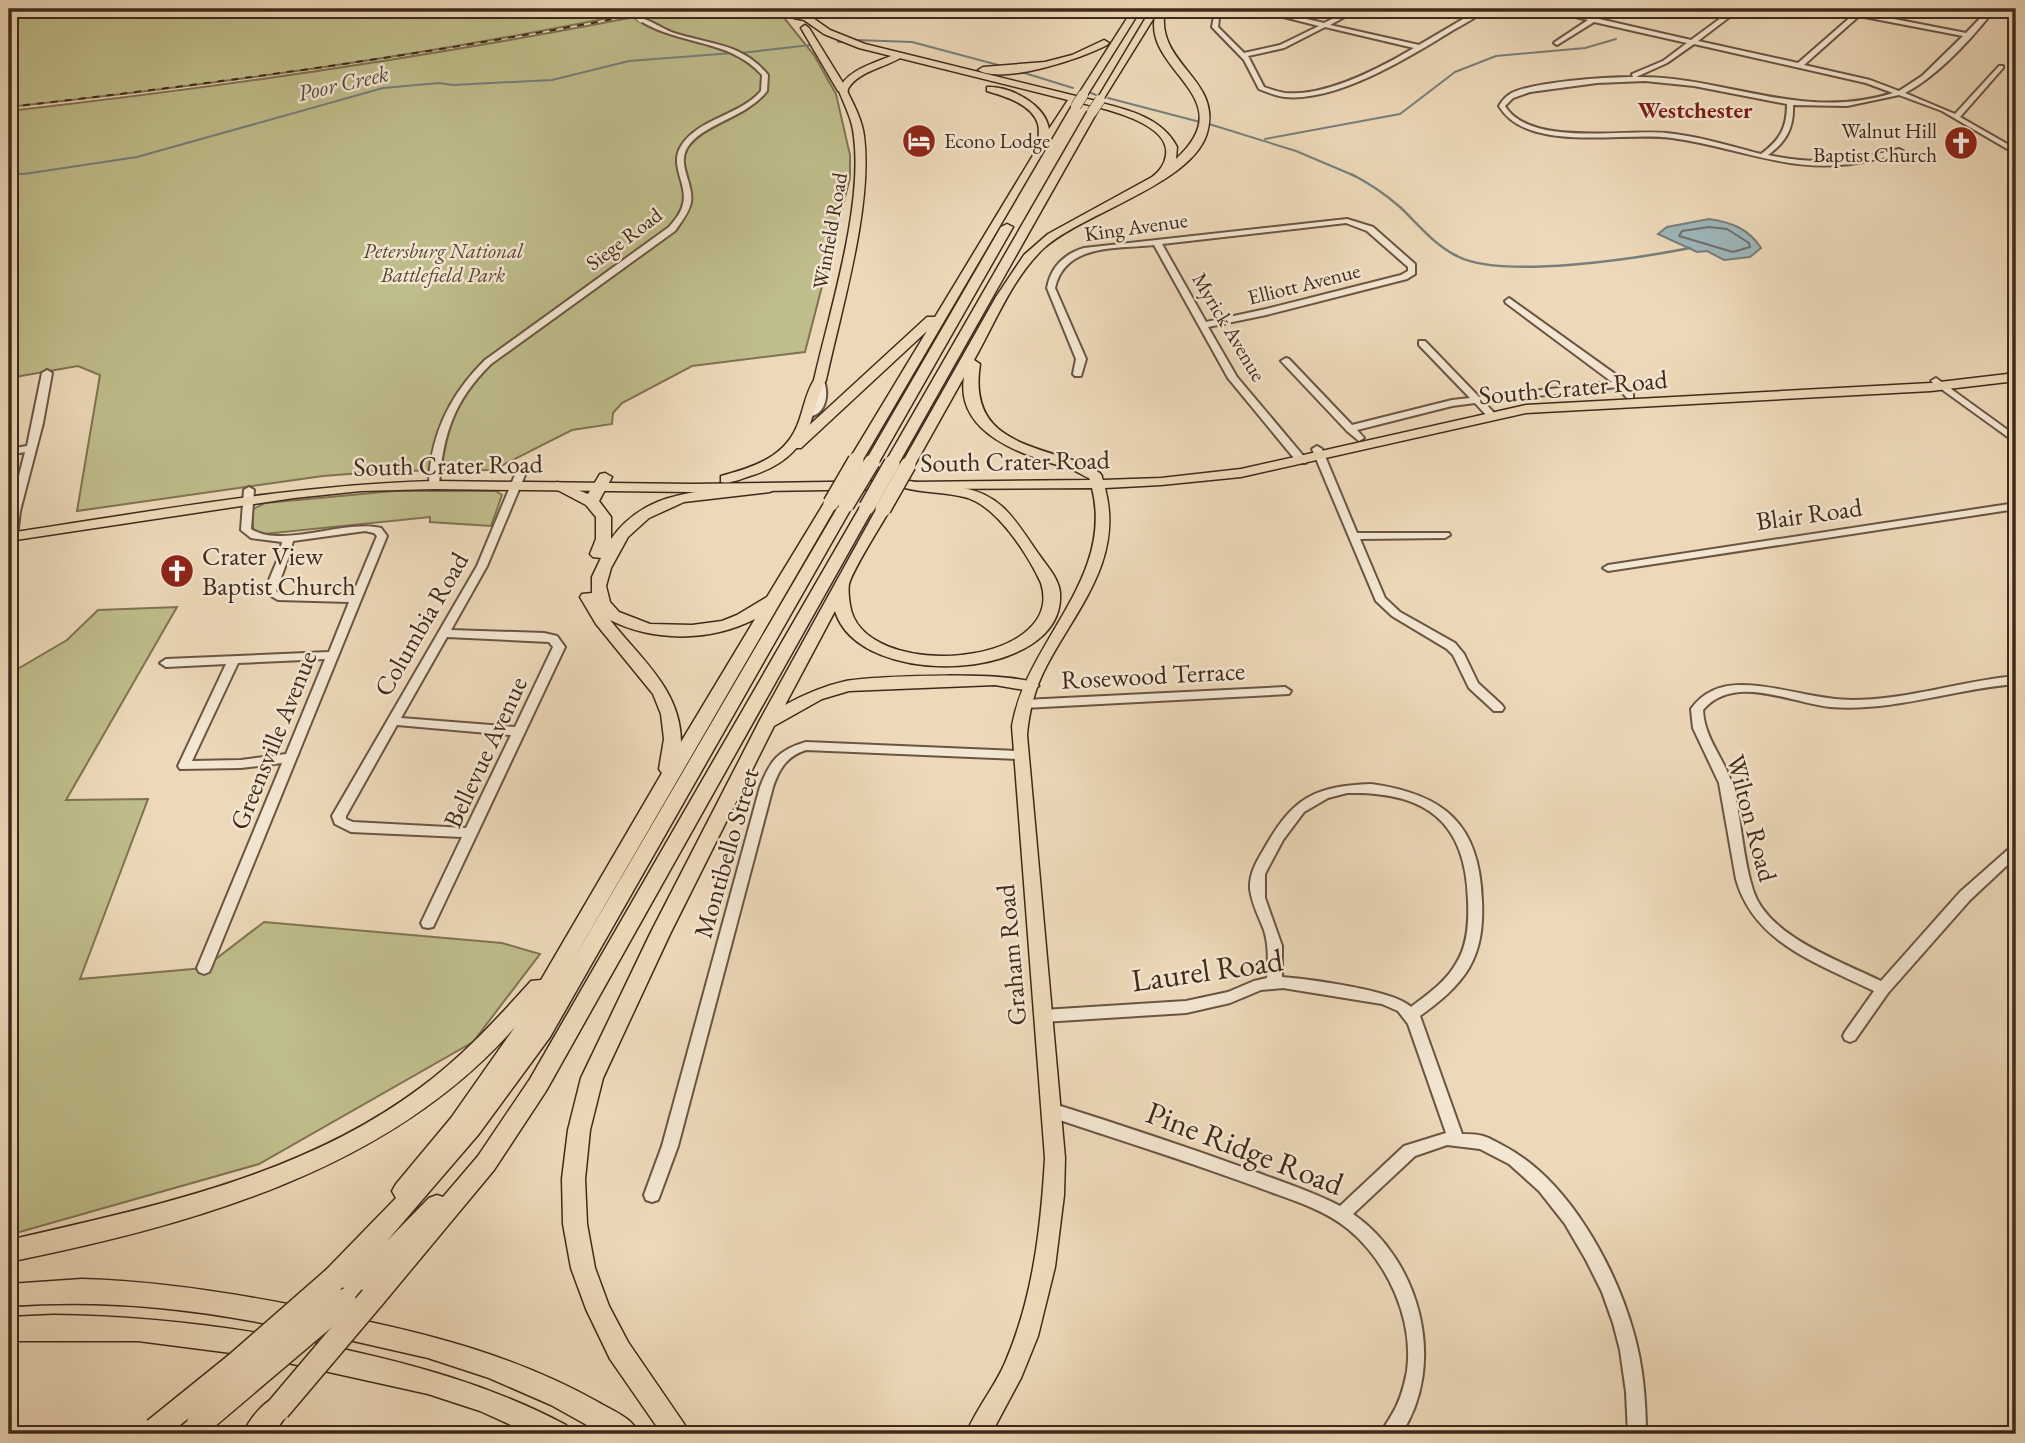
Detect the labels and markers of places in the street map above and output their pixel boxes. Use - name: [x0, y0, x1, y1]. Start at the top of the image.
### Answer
- place label: Walnut Hill Baptist Church: [1813, 117, 1937, 168]
- hotel icon: Econo Lodge: [900, 122, 938, 160]
- church icon: Walnut Hill Baptist Church: [1942, 124, 1980, 162]
- place label: Econo Lodge: [944, 127, 1050, 154]
- place label: Crater View Baptist Church: [202, 539, 356, 603]
- church icon: Crater View Baptist Church: [158, 552, 196, 590]

